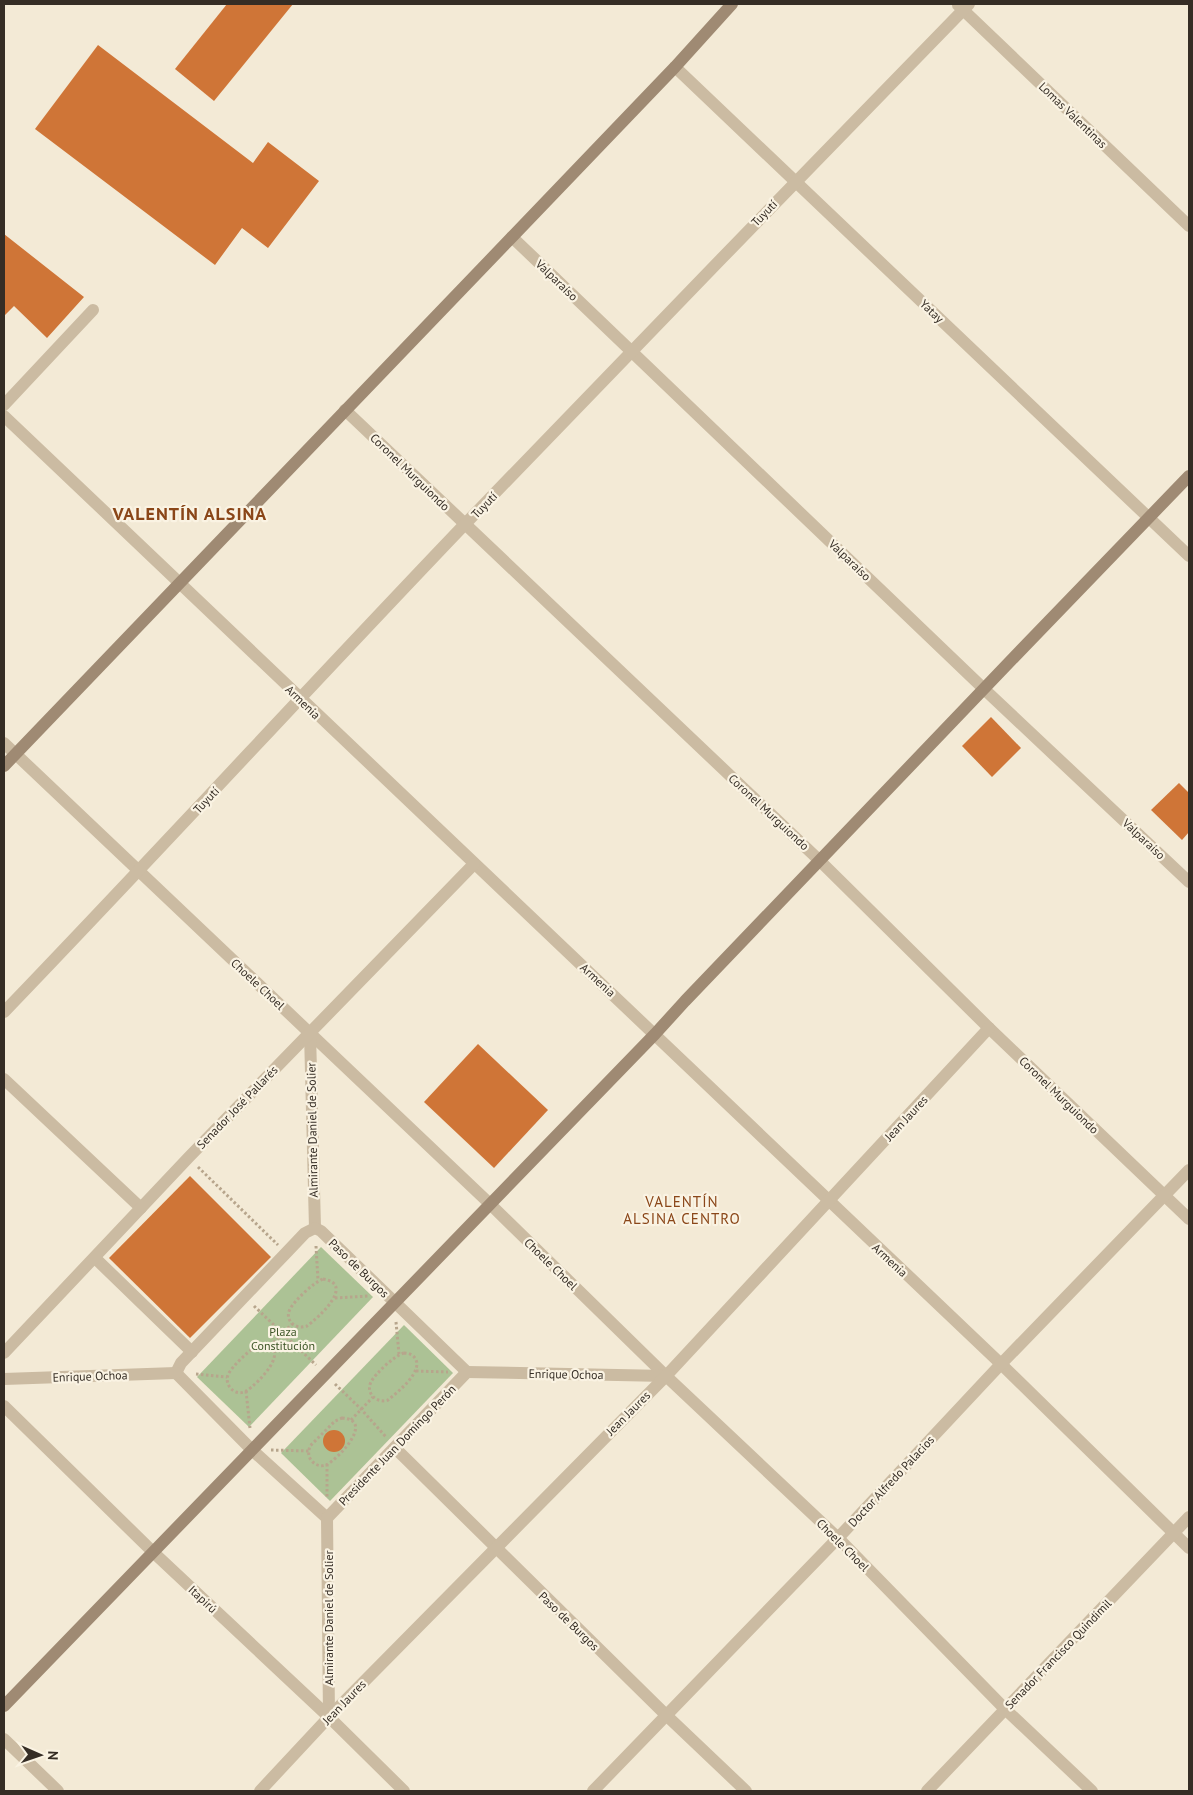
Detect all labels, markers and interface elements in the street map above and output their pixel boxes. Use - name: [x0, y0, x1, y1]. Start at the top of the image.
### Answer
- street label: Lomas Valentinas: [1036, 79, 1110, 151]
- street label: Tuyutí: [748, 197, 780, 229]
- street label: Valparaíso: [532, 256, 581, 304]
- street label: Yatay: [917, 296, 947, 326]
- street label: Coronel Murguiondo: [367, 430, 453, 514]
- street label: Tuyutí: [468, 489, 500, 521]
- district label: VALENTÍN ALSINA: [112, 502, 267, 525]
- street label: Valparaíso: [825, 536, 874, 584]
- street label: Armenia: [282, 682, 324, 722]
- street label: Coronel Murguiondo: [726, 771, 812, 853]
- street label: Tuyutí: [190, 783, 222, 817]
- street label: Valparaíso: [1119, 815, 1168, 863]
- street label: Choele Choel: [228, 955, 288, 1013]
- street label: Armenia: [577, 960, 619, 1000]
- street label: Coronel Murguiondo: [1016, 1053, 1102, 1137]
- street label: Senador José Pallarés: [193, 1062, 281, 1152]
- street label: Almirante Daniel de Solier: [303, 1062, 321, 1198]
- street label: Jean Jaures: [881, 1092, 931, 1144]
- district label: VALENTÍN ALSINA CENTRO: [623, 1192, 741, 1228]
- street label: Paso de Burgos: [326, 1235, 392, 1301]
- street label: Choele Choel: [521, 1235, 581, 1293]
- street label: Armenia: [869, 1240, 911, 1280]
- park label: Plaza Constitución: [251, 1324, 315, 1353]
- street label: Enrique Ochoa: [528, 1366, 604, 1382]
- street label: Enrique Ochoa: [52, 1367, 128, 1385]
- street label: Presidente Juan Domingo Perón: [335, 1381, 459, 1509]
- street label: Jean Jaures: [602, 1388, 653, 1439]
- street label: Doctor Alfredo Palacios: [845, 1432, 937, 1530]
- street label: Choele Choel: [814, 1516, 873, 1575]
- street label: Almirante Daniel de Solier: [321, 1550, 336, 1686]
- street label: Itapirú: [186, 1582, 220, 1616]
- street label: Paso de Burgos: [536, 1588, 602, 1654]
- street label: Senador Francisco Quindimil: [1002, 1596, 1115, 1712]
- street label: Jean Jaures: [318, 1676, 369, 1728]
- north arrow: [15, 1730, 65, 1780]
- text: N: [44, 1751, 62, 1760]

